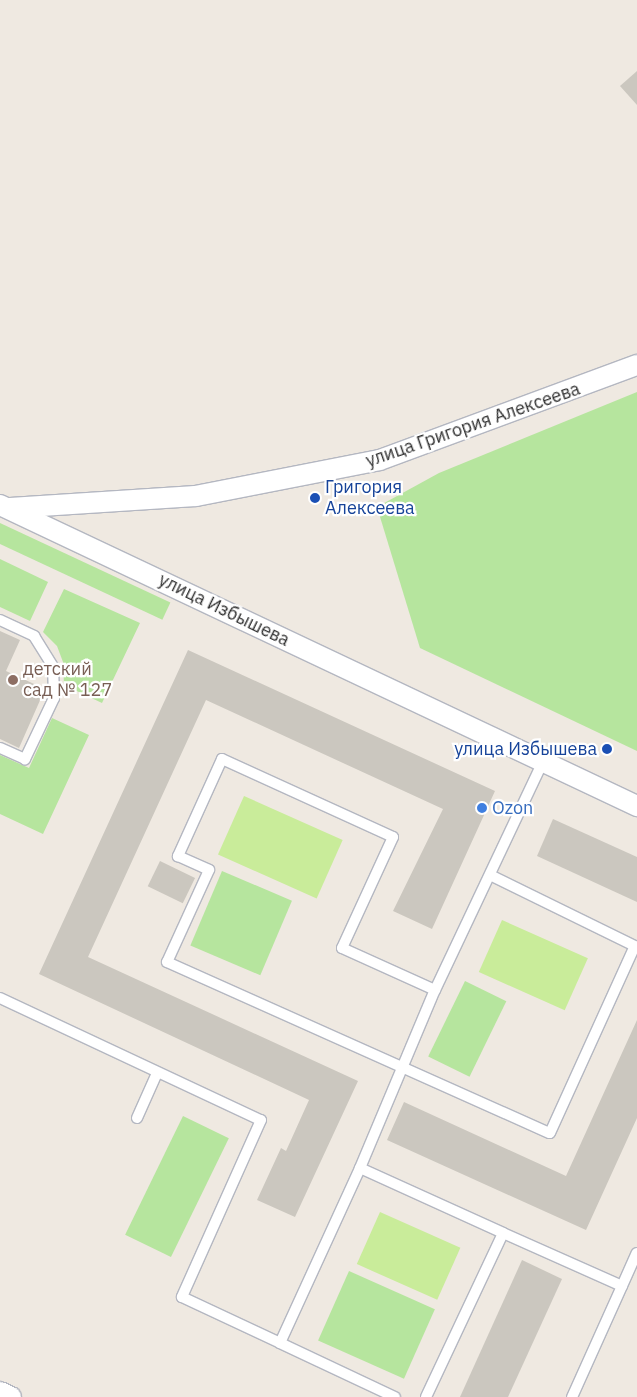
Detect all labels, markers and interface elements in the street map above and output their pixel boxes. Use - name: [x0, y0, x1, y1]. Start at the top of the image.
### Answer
- street label: улица Григория Алексеева: [363, 378, 583, 472]
- place label: Григория Алексеева: [325, 477, 415, 520]
- marker: Григория Алексеева: [309, 492, 321, 504]
- street label: улица Избышева: [155, 569, 293, 651]
- place label: детский сад № 127: [23, 659, 112, 702]
- marker: детский сад № 127: [7, 674, 19, 686]
- place label: улица Избышева: [454, 738, 597, 760]
- marker: улица Избышева: [601, 743, 613, 755]
- place label: Ozon: [492, 797, 533, 819]
- marker: Ozon: [476, 802, 488, 814]

